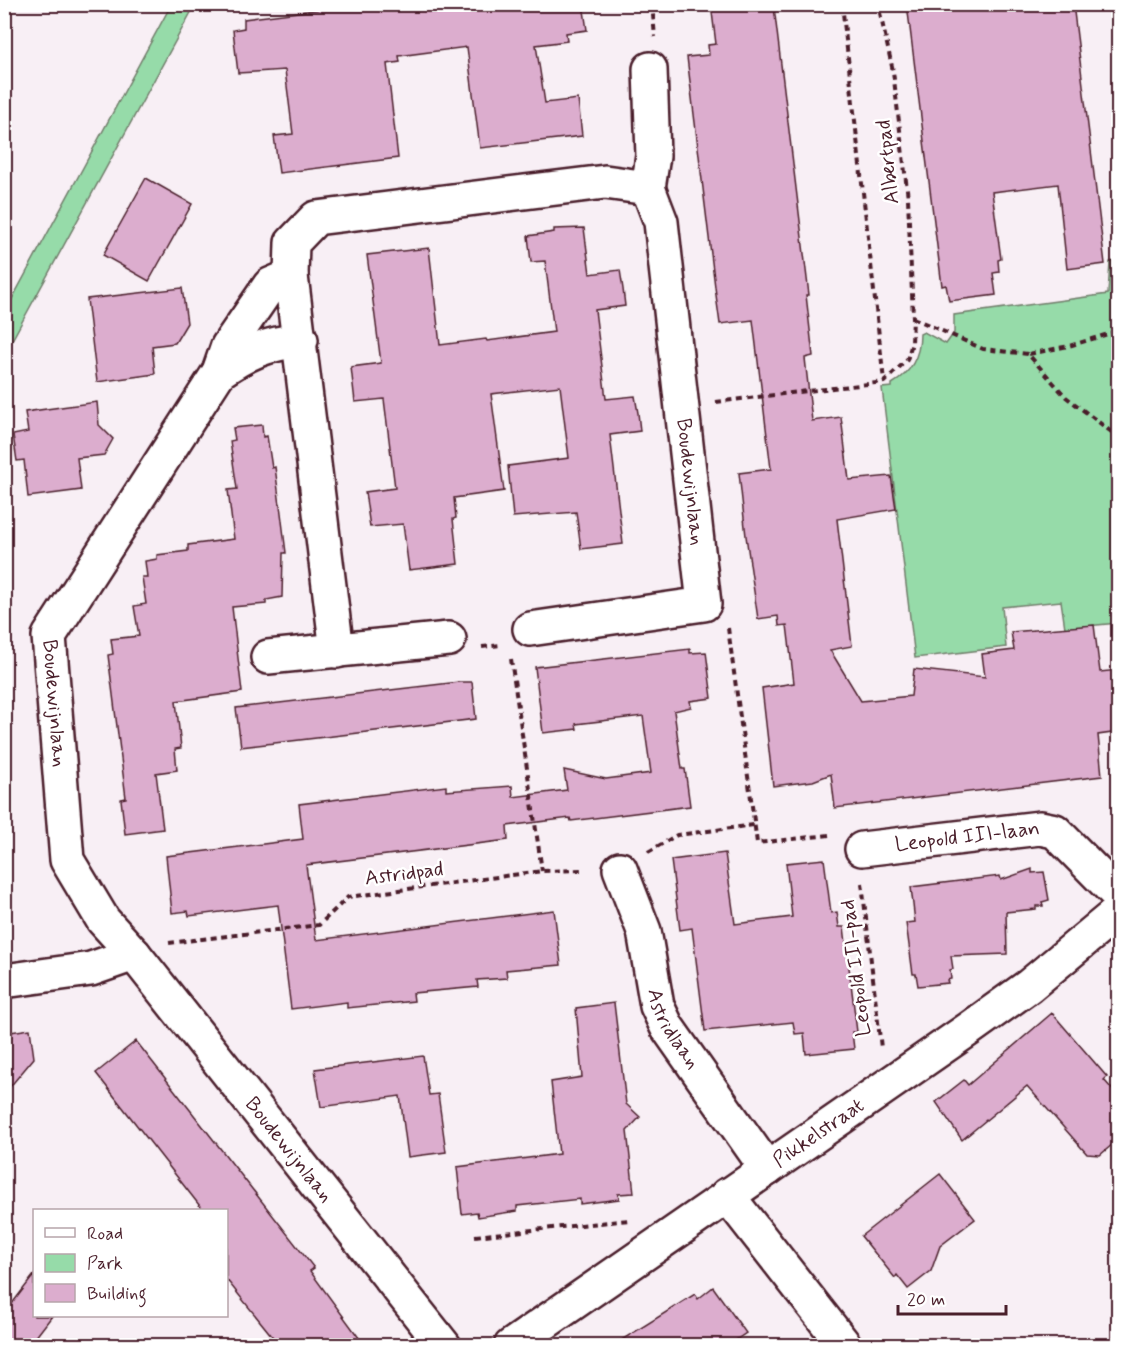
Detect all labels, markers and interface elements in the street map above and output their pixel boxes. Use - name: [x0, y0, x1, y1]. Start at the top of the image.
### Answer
- street label: Albertpad: [870, 118, 906, 206]
- street label: Boudewijnlaan: [669, 417, 711, 547]
- street label: Boudewijnlaan: [35, 638, 73, 768]
- street label: Leopold III-laan: [893, 814, 1041, 859]
- street label: Astridpad: [363, 855, 445, 893]
- street label: Leopold III-pad: [834, 898, 878, 1038]
- street label: Astridlaan: [640, 987, 707, 1075]
- street label: Boudewijnlaan: [238, 1091, 340, 1209]
- street label: Pikkelstraat: [767, 1092, 870, 1175]
- legend: [33, 1209, 228, 1317]
- text: Road: [87, 1222, 123, 1246]
- text: Park: [87, 1252, 123, 1276]
- scale bar: [898, 1278, 1006, 1316]
- text: Building: [87, 1282, 147, 1308]
- text: 20 m: [907, 1288, 945, 1312]

